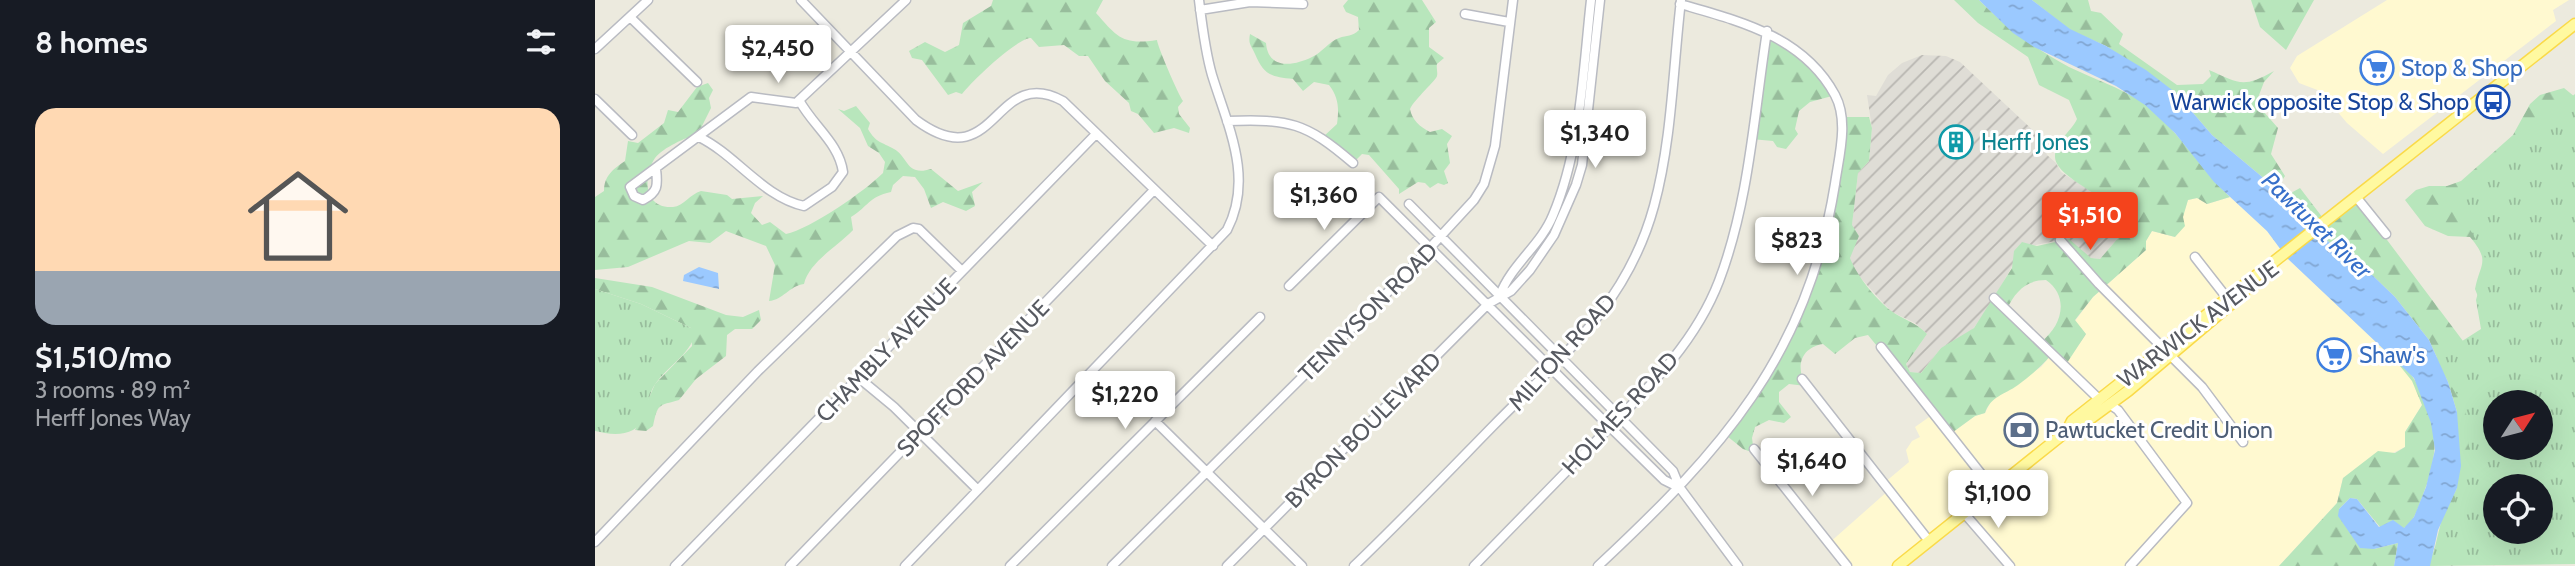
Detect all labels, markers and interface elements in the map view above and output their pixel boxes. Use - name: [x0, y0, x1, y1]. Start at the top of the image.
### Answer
- icon: filters: [522, 23, 560, 61]
- text: 8 homes: [35, 24, 148, 61]
- pin: $2,450: [721, 25, 835, 85]
- text: $2,450: [741, 34, 815, 62]
- supermarket icon: Stop & Shop: [2358, 49, 2396, 87]
- place label: Stop & Shop: [2401, 54, 2523, 82]
- bus stop icon: Warwick opposite Stop & Shop: [2474, 83, 2512, 121]
- place label: Warwick opposite Stop & Shop: [2171, 88, 2469, 116]
- pin: $1,340: [1538, 110, 1652, 170]
- text: $1,340: [1560, 119, 1630, 147]
- building icon: Herff Jones: [1937, 123, 1975, 161]
- place label: Herff Jones: [1981, 128, 2089, 156]
- icon: home: [235, 153, 361, 279]
- water label: Pawtuxet River: [2256, 166, 2379, 286]
- pin: $1,360: [1267, 173, 1381, 232]
- text: $1,360: [1290, 181, 1358, 209]
- pin: $1,510: [2033, 192, 2147, 252]
- text: $1,510: [2058, 201, 2122, 229]
- pin: $823: [1756, 218, 1838, 277]
- text: $823: [1771, 226, 1823, 254]
- street label: TENNYSON ROAD: [1293, 237, 1443, 387]
- street label: WARWICK AVENUE: [2112, 254, 2284, 394]
- street label: CHAMBLY AVENUE: [810, 272, 962, 428]
- street label: MILTON ROAD: [1502, 288, 1622, 416]
- street label: SPOFFORD AVENUE: [891, 294, 1055, 462]
- supermarket icon: Shaw's: [2315, 336, 2353, 374]
- text: $1,510/mo: [35, 339, 172, 376]
- place label: Shaw's: [2359, 341, 2425, 369]
- street label: BYRON BOULEVARD: [1279, 346, 1447, 514]
- street label: HOLMES ROAD: [1556, 346, 1684, 480]
- pin: $1,220: [1068, 372, 1182, 431]
- text: 3 rooms · 89 m²: [35, 376, 190, 404]
- text: $1,220: [1091, 380, 1159, 408]
- north arrow: [2483, 390, 2553, 460]
- map controls: [2483, 390, 2553, 544]
- text: Herff Jones Way: [35, 404, 191, 432]
- bank icon: Pawtucket Credit Union: [2002, 411, 2040, 449]
- place label: Pawtucket Credit Union: [2045, 416, 2273, 444]
- pin: $1,640: [1755, 438, 1869, 498]
- text: $1,640: [1777, 447, 1847, 475]
- pin: $1,100: [1941, 470, 2055, 530]
- button: locate: [2483, 474, 2553, 544]
- text: $1,100: [1964, 479, 2032, 507]

